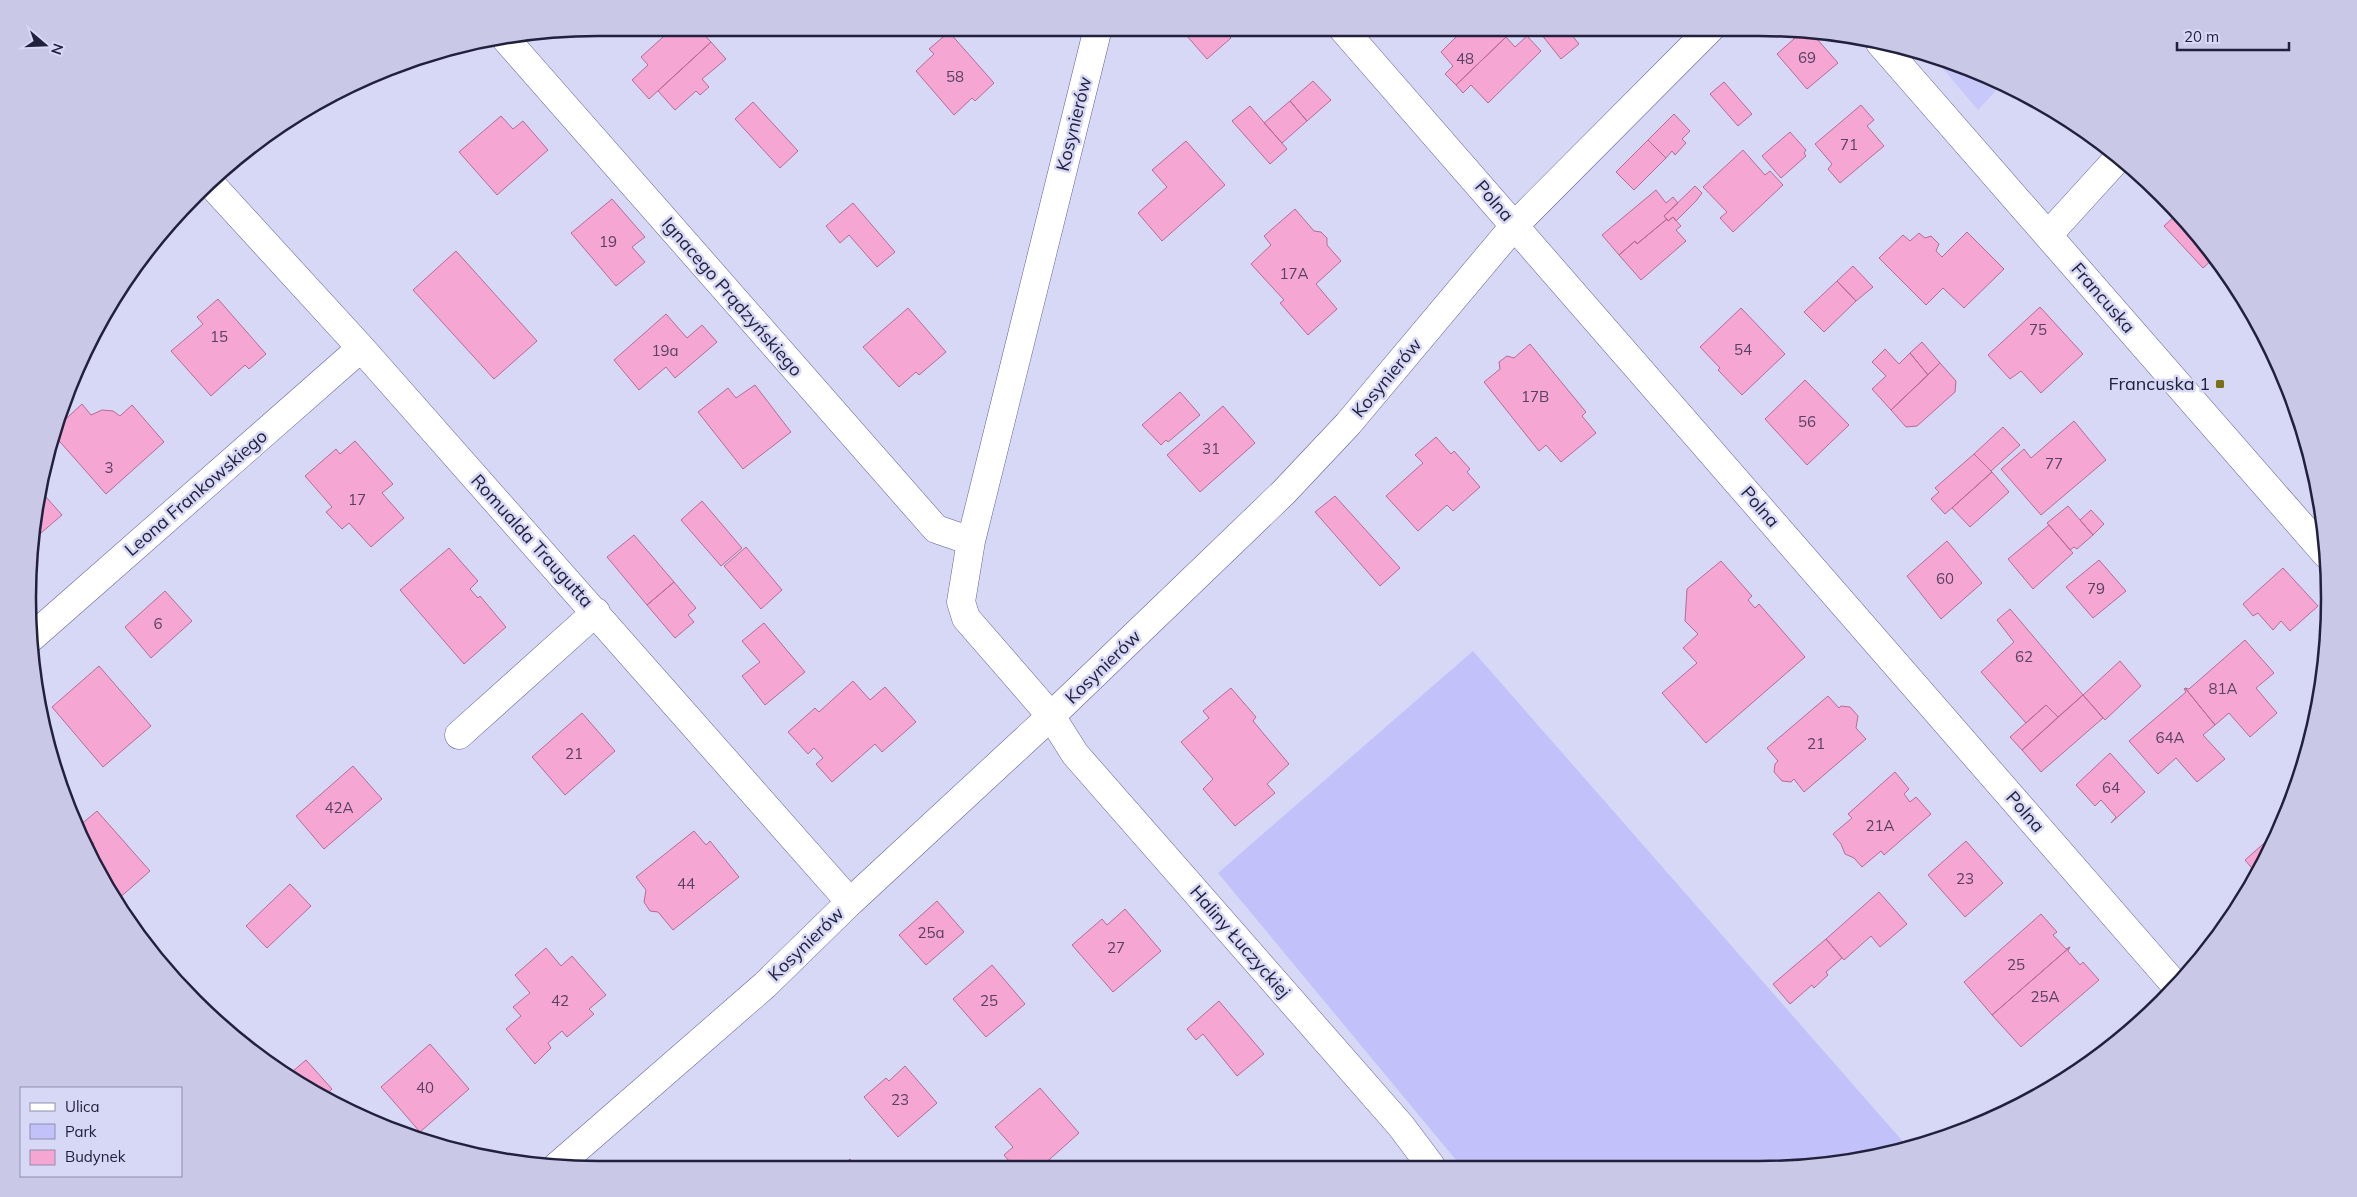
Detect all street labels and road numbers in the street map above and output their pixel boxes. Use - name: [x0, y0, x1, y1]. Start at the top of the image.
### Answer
- street label: Kosynierów: [1051, 74, 1096, 174]
- street label: Polna: [1470, 175, 1519, 226]
- street label: Ignacego Prądzyńskiego: [657, 212, 808, 381]
- street label: Francuska: [2067, 258, 2140, 338]
- street label: Kosynierów: [1347, 333, 1427, 422]
- street label: Leona Frankowskiego: [120, 424, 272, 561]
- street label: Romualda Traugutta: [466, 469, 598, 612]
- street label: Polna: [1736, 481, 1785, 532]
- street label: Kosynierów: [1060, 625, 1146, 708]
- street label: Polna: [2001, 786, 2050, 837]
- street label: Haliny Łuczyckiej: [1185, 881, 1296, 1003]
- street label: Kosynierów: [763, 902, 849, 985]

